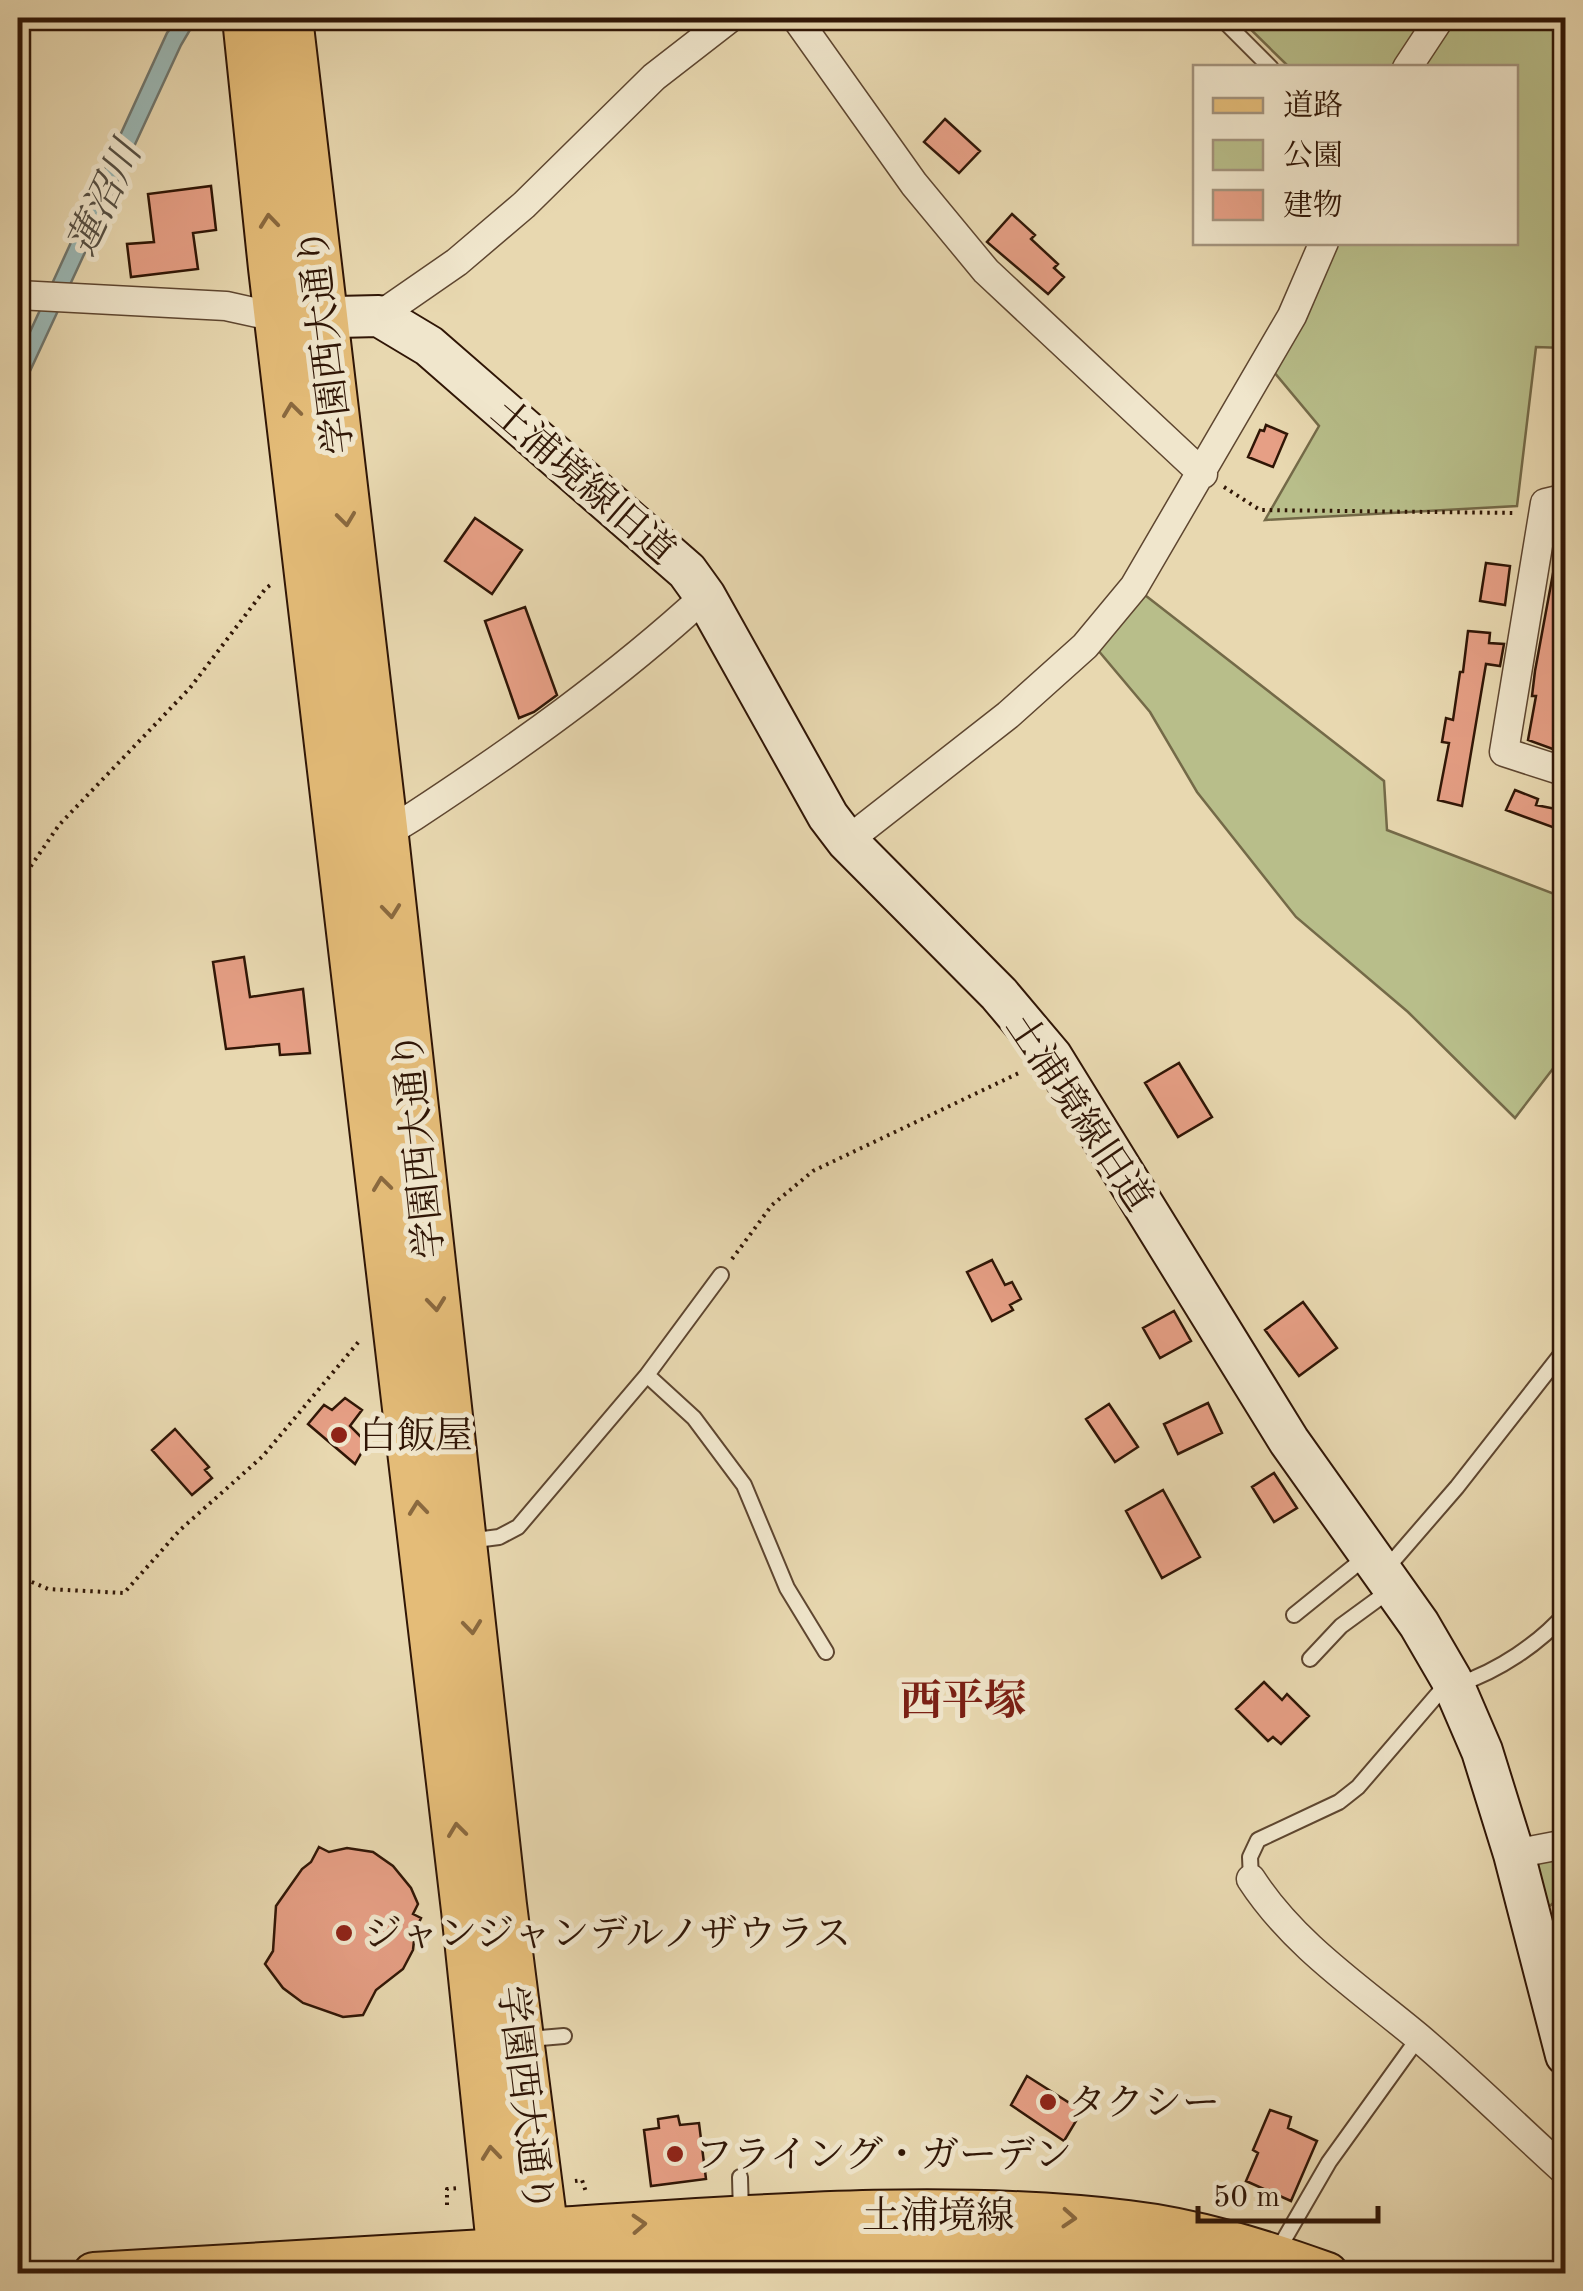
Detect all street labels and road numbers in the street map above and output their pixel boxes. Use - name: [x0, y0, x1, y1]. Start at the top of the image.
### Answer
- street label: 学園西大通り: [291, 225, 361, 457]
- street label: 土浦境線旧道: [484, 391, 683, 572]
- street label: 土浦境線旧道: [998, 1006, 1160, 1219]
- street label: 学園西大通り: [386, 1029, 452, 1260]
- street label: 学園西大通り: [490, 1983, 560, 2215]
- street label: 土浦境線: [862, 2195, 1014, 2237]

